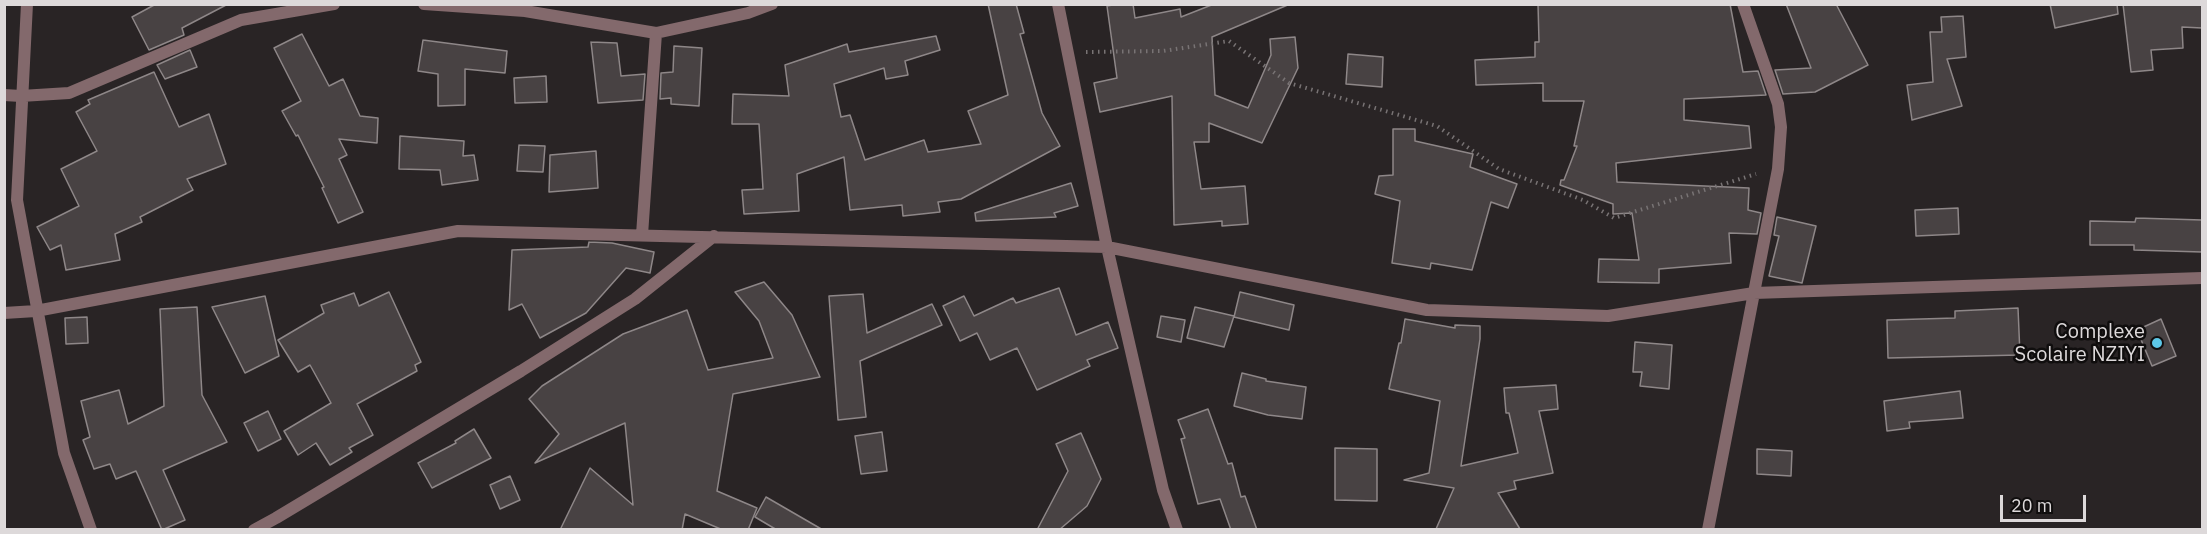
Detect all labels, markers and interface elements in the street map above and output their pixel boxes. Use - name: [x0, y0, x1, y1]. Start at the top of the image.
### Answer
- place label: Complexe Scolaire NZIYI: [2015, 320, 2145, 367]
- marker: Complexe Scolaire NZIYI: [2150, 336, 2164, 350]
- scale bar: [2003, 483, 2088, 521]
- text: 20 m: [2011, 494, 2053, 517]

